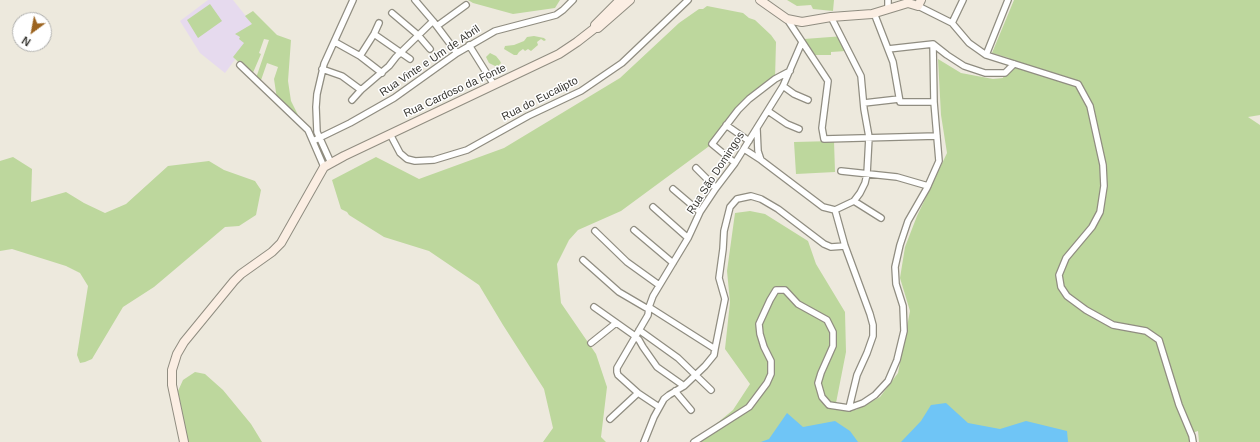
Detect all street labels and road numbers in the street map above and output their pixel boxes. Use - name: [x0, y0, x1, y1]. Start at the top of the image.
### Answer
- street label: Rua Vinte e Um de Abril: [377, 23, 483, 99]
- street label: Rua Cardoso da Fonte: [402, 62, 508, 120]
- street label: Rua do Eucalipto: [500, 74, 580, 124]
- street label: Rua São Domingos: [684, 129, 748, 217]

